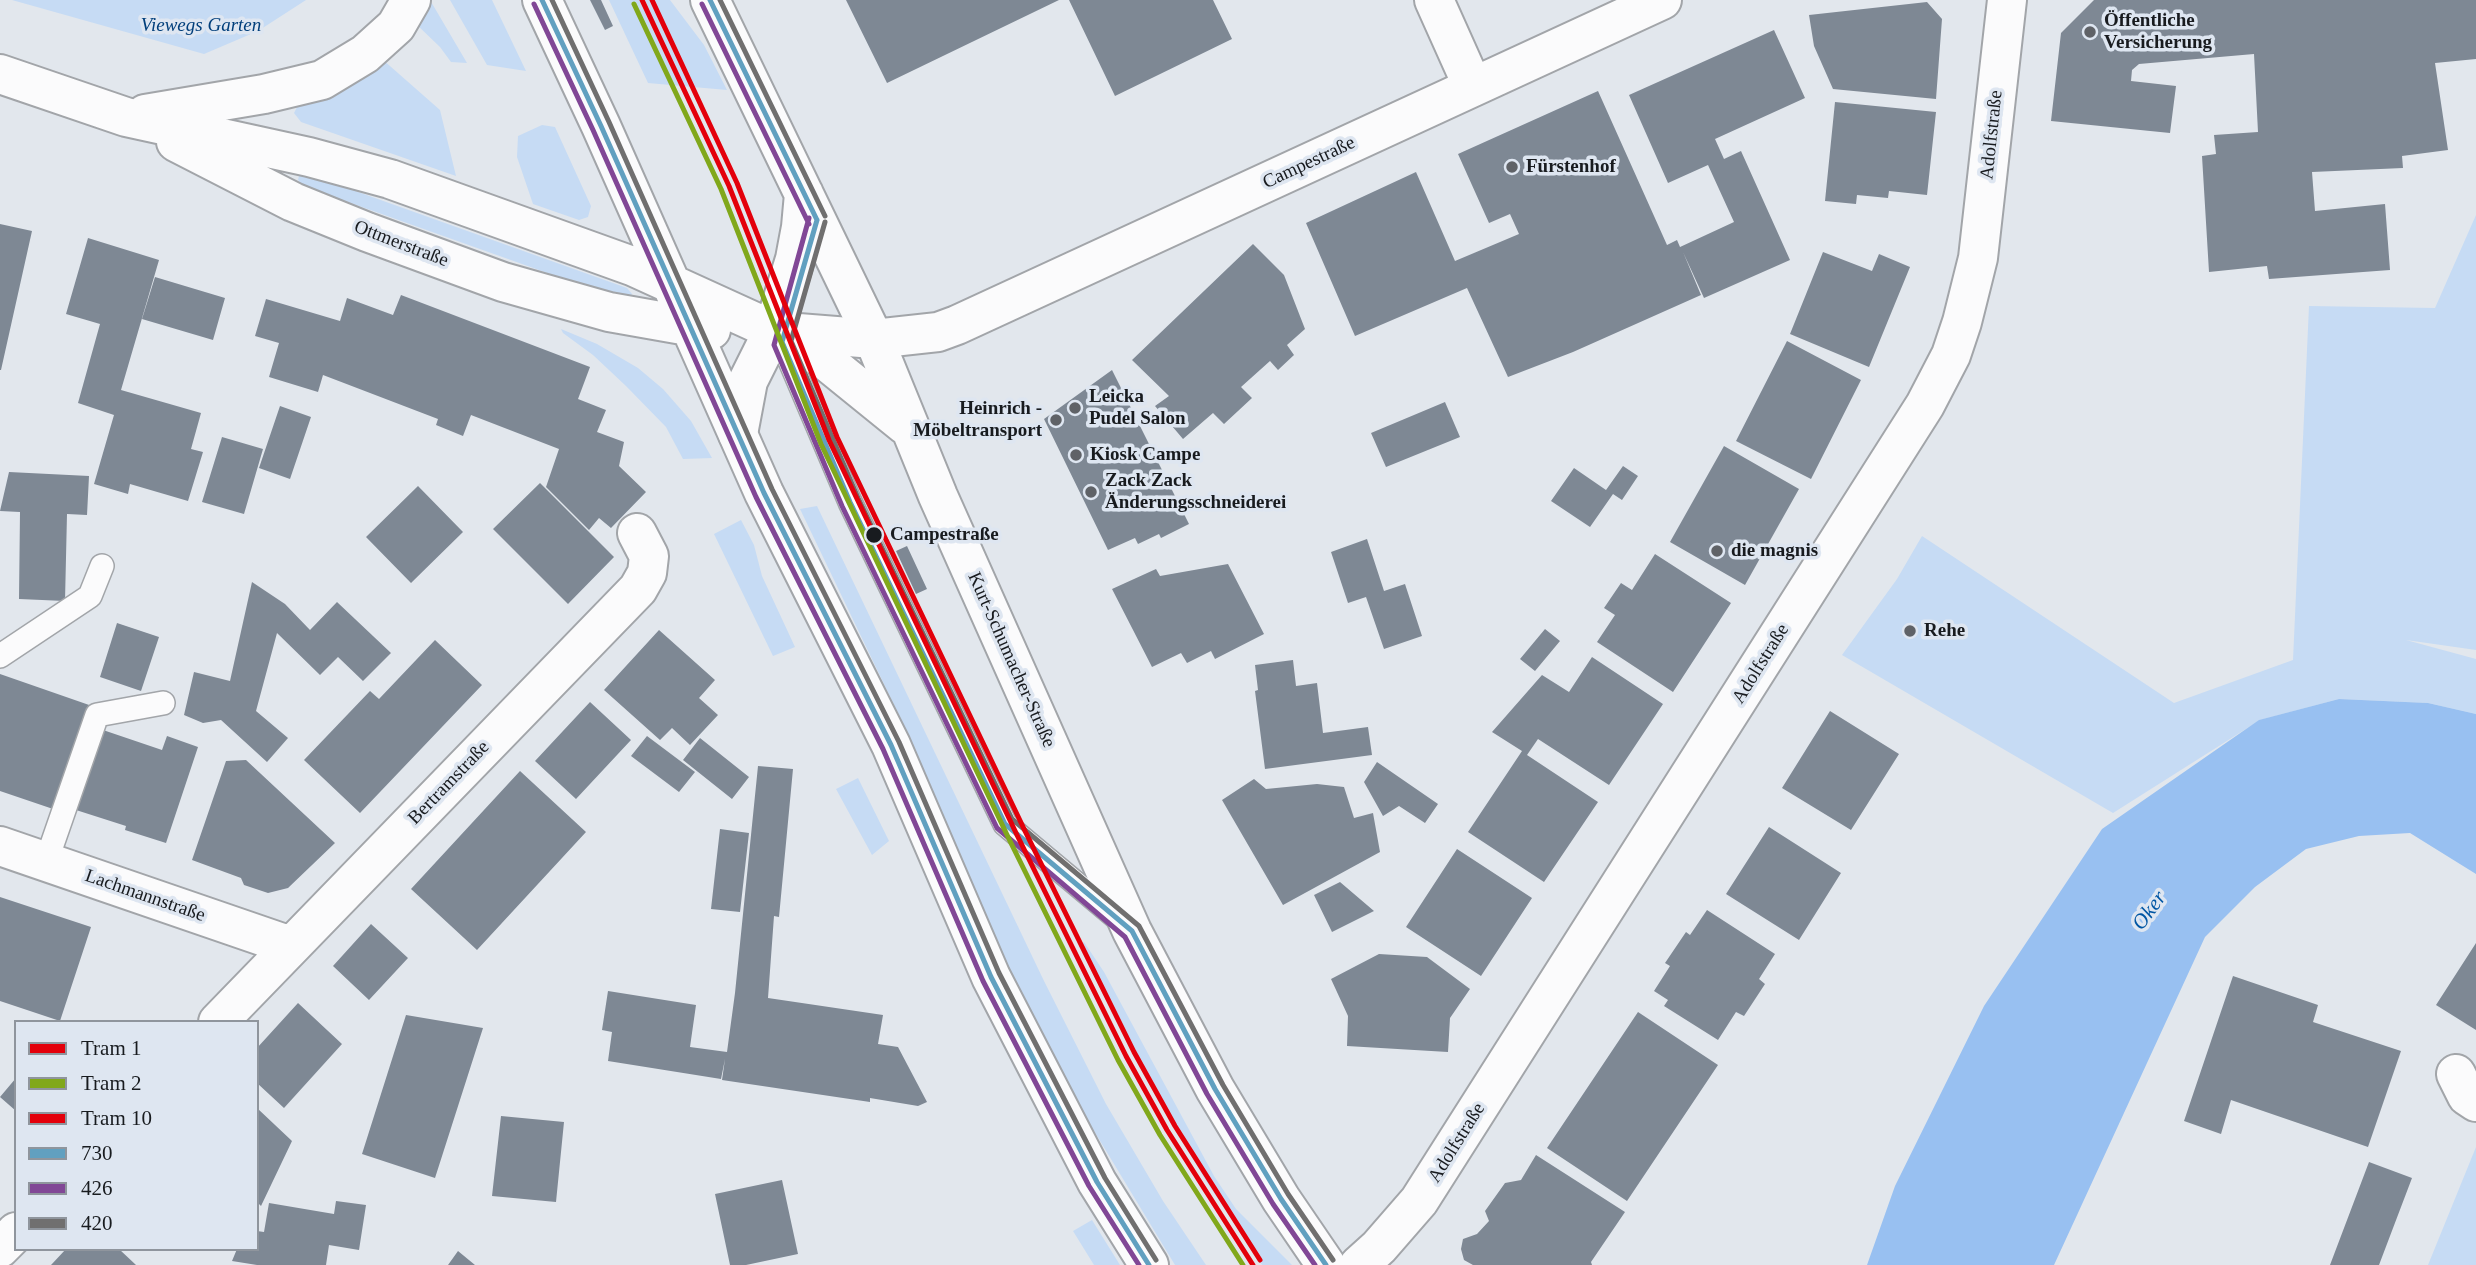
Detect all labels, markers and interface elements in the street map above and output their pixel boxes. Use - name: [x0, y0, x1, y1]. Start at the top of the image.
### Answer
- place label: Öffentliche Versicherung: [2104, 10, 2212, 54]
- park label: Viewegs Garten: [141, 15, 261, 37]
- marker: Öffentliche Versicherung: [2082, 24, 2098, 40]
- street label: Adolfstraße: [1976, 89, 2008, 181]
- street label: Campestraße: [1259, 132, 1359, 194]
- place label: Fürstenhof: [1526, 156, 1616, 178]
- marker: Fürstenhof: [1504, 159, 1520, 175]
- street label: Ottmerstraße: [351, 216, 451, 272]
- place label: Leicka Pudel Salon: [1089, 386, 1186, 430]
- place label: Heinrich - Möbeltransport: [913, 398, 1042, 442]
- marker: Leicka Pudel Salon: [1067, 400, 1083, 416]
- marker: Heinrich - Möbeltransport: [1048, 412, 1064, 428]
- place label: Kiosk Campe: [1090, 444, 1200, 466]
- marker: Kiosk Campe: [1068, 447, 1084, 463]
- place label: Zack Zack Änderungsschneiderei: [1105, 470, 1286, 514]
- marker: Zack Zack Änderungsschneiderei: [1083, 484, 1099, 500]
- place label: Campestraße: [890, 524, 999, 546]
- marker: Campestraße: [864, 525, 884, 545]
- place label: die magnis: [1731, 540, 1818, 562]
- marker: die magnis: [1709, 543, 1725, 559]
- street label: Kurt-Schumacher-Straße: [962, 569, 1060, 751]
- street label: Adolfstraße: [1728, 620, 1794, 708]
- place label: Rehe: [1924, 620, 1965, 642]
- marker: Rehe: [1902, 623, 1918, 639]
- street label: Bertramstraße: [403, 736, 495, 830]
- street label: Lachmannstraße: [82, 865, 208, 927]
- water label: Oker: [2127, 887, 2173, 935]
- legend: [14, 1020, 259, 1251]
- text: Tram 1: [81, 1036, 142, 1060]
- text: Tram 2: [81, 1071, 142, 1095]
- street label: Adolfstraße: [1424, 1099, 1490, 1187]
- text: Tram 10: [81, 1106, 152, 1130]
- text: 730: [81, 1141, 113, 1165]
- text: 426: [81, 1176, 113, 1200]
- text: 420: [81, 1211, 113, 1235]

